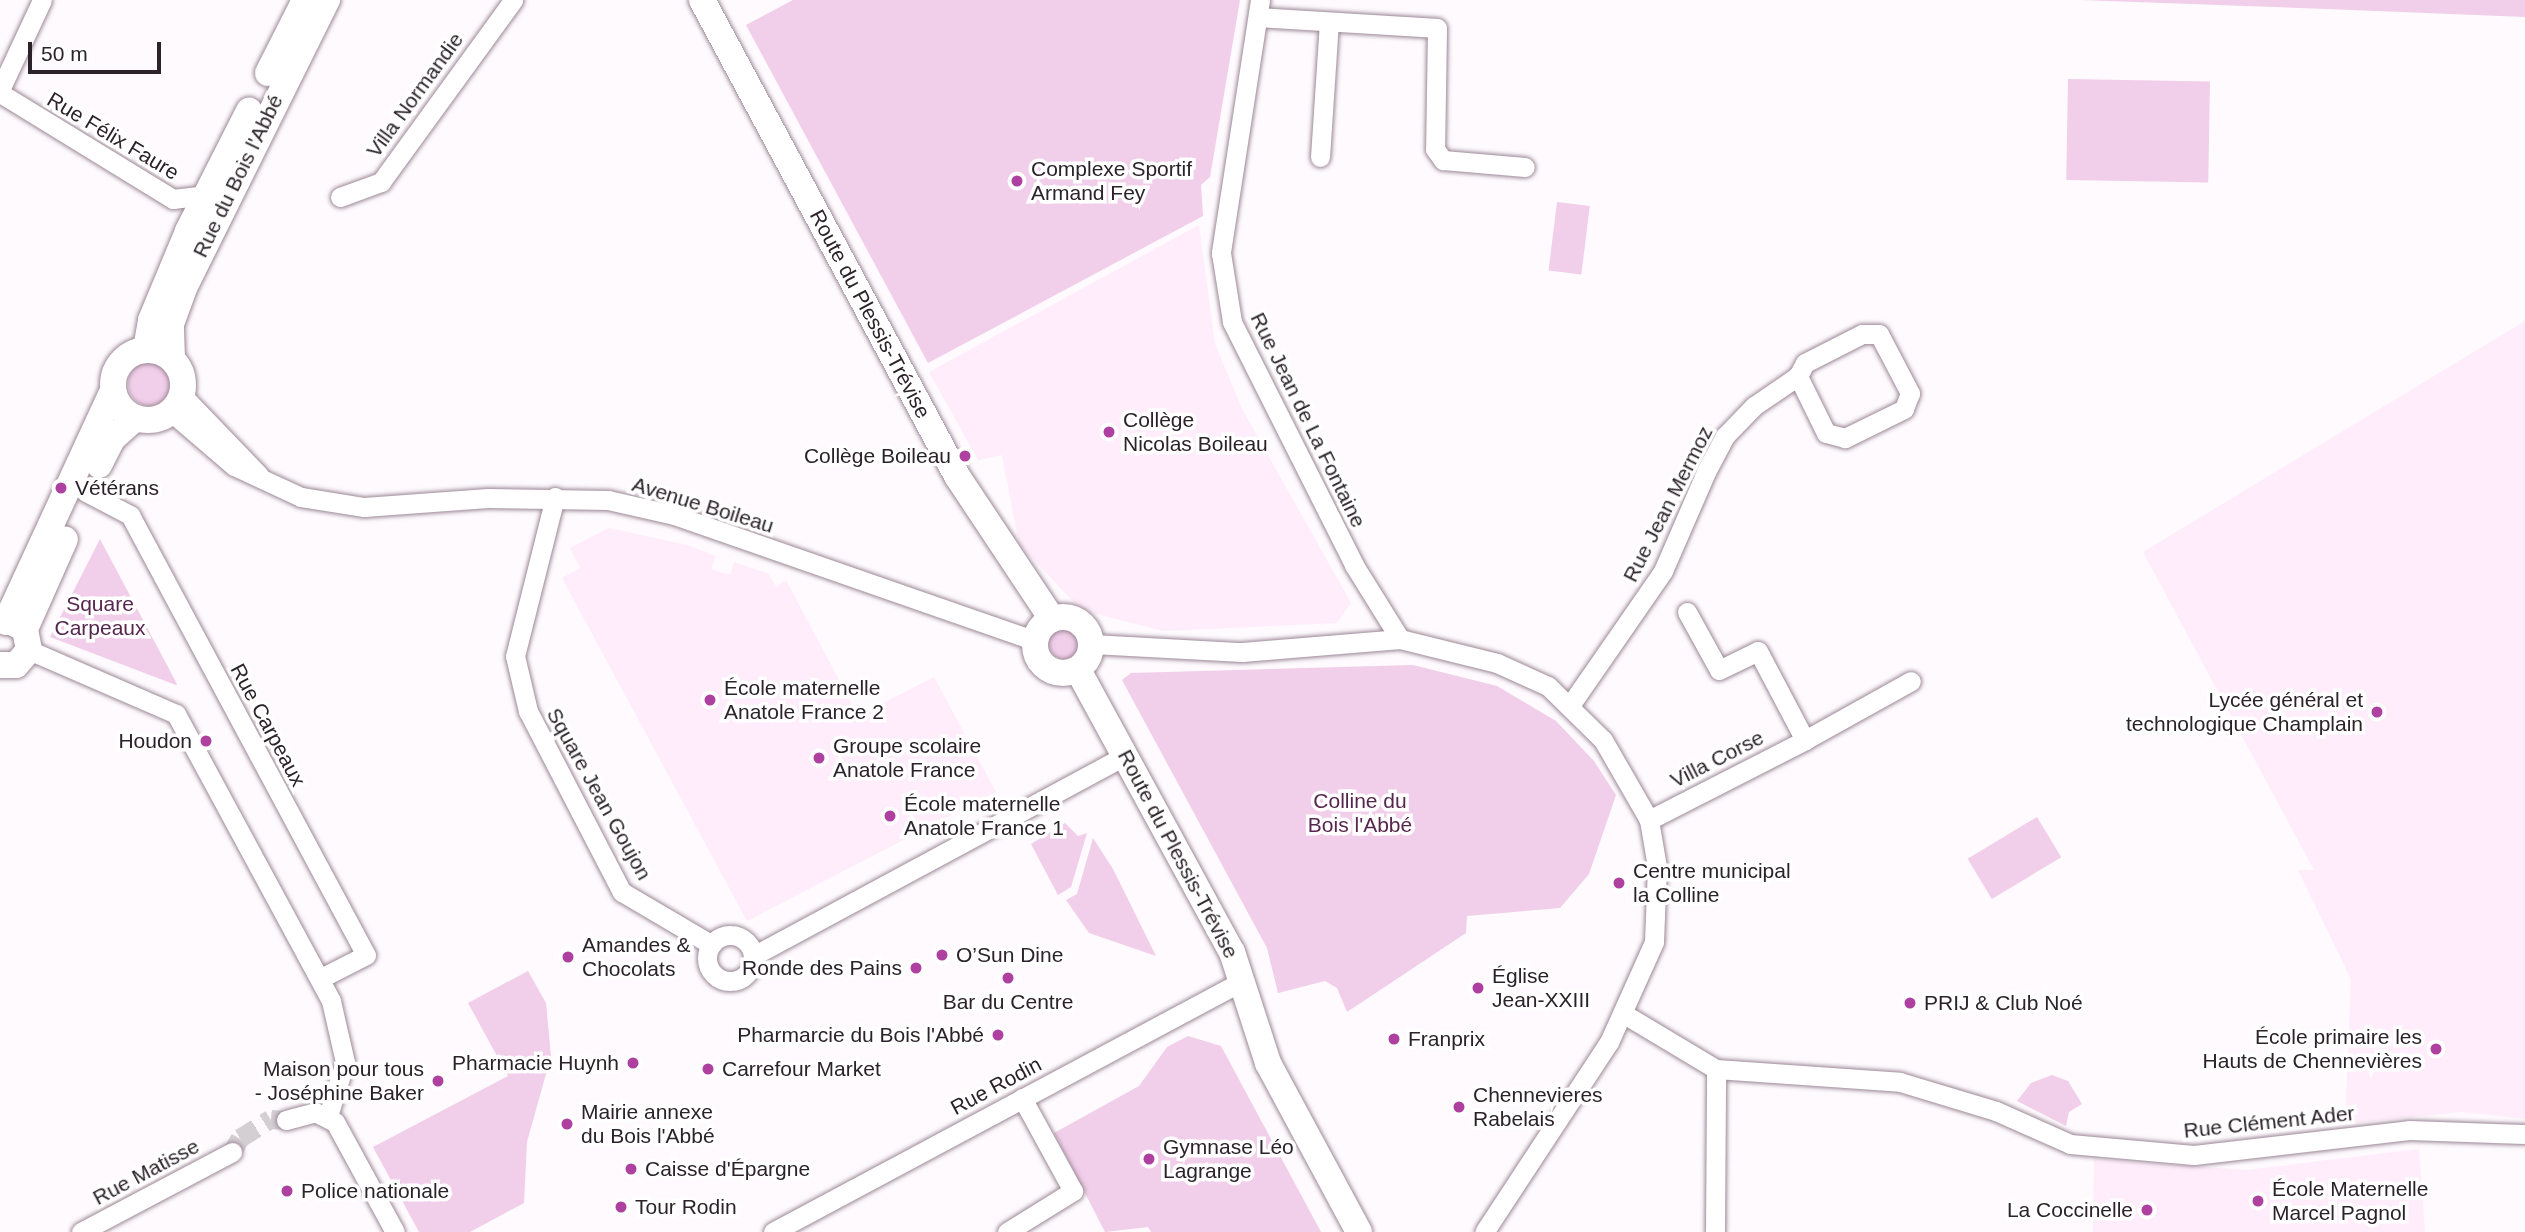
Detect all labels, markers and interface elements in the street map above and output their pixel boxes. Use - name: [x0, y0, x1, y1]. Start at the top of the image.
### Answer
- scale bar: [32, 28, 164, 72]
- street label: Villa Normandie: [361, 28, 469, 162]
- text: 50 m: [41, 42, 88, 65]
- street label: Rue Félix Faure: [42, 87, 184, 185]
- street label: Rue du Bois l'Abbé: [188, 91, 288, 261]
- place label: Complexe Sportif Armand Fey: [1031, 156, 1192, 206]
- marker: Complexe Sportif Armand Fey: [1009, 173, 1025, 189]
- street label: Route du Plessis-Trévise: [804, 205, 936, 423]
- street label: Rue Jean de La Fontaine: [1245, 308, 1371, 532]
- place label: Collège Nicolas Boileau: [1123, 407, 1268, 457]
- street label: Rue Jean Mermoz: [1618, 422, 1718, 586]
- marker: Collège Nicolas Boileau: [1101, 424, 1117, 440]
- place label: Collège Boileau: [804, 443, 951, 469]
- marker: Collège Boileau: [957, 448, 973, 464]
- street label: Avenue Boileau: [629, 472, 777, 538]
- place label: Vétérans: [75, 475, 159, 501]
- marker: Vétérans: [53, 480, 69, 496]
- park label: Square Carpeaux: [54, 591, 146, 641]
- street label: Rue Carpeaux: [225, 659, 311, 791]
- place label: École maternelle Anatole France 2: [724, 675, 884, 725]
- place label: Lycée général et technologique Champlain: [2126, 687, 2363, 737]
- marker: École maternelle Anatole France 2: [702, 692, 718, 708]
- street label: Square Jean Goujon: [541, 704, 657, 884]
- marker: Lycée général et technologique Champlain: [2369, 704, 2385, 720]
- street label: Villa Corse: [1666, 725, 1768, 793]
- place label: Houdon: [118, 728, 192, 754]
- marker: Houdon: [198, 733, 214, 749]
- place label: Groupe scolaire Anatole France: [833, 733, 981, 783]
- street label: Route du Plessis-Trévise: [1112, 745, 1244, 963]
- marker: Groupe scolaire Anatole France: [811, 750, 827, 766]
- park label: Colline du Bois l'Abbé: [1308, 788, 1412, 838]
- place label: École maternelle Anatole France 1: [904, 791, 1064, 841]
- marker: École maternelle Anatole France 1: [882, 808, 898, 824]
- place label: Centre municipal la Colline: [1633, 858, 1791, 908]
- marker: Centre municipal la Colline: [1611, 875, 1627, 891]
- place label: Amandes & Chocolats: [582, 932, 691, 982]
- place label: O’Sun Dine: [956, 942, 1063, 968]
- marker: O’Sun Dine: [934, 947, 950, 963]
- marker: Amandes & Chocolats: [560, 949, 576, 965]
- place label: Ronde des Pains: [742, 955, 902, 981]
- marker: Ronde des Pains: [908, 960, 924, 976]
- place label: Église Jean-XXIII: [1492, 963, 1590, 1013]
- marker: Bar du Centre: [1000, 970, 1016, 986]
- marker: Église Jean-XXIII: [1470, 980, 1486, 996]
- place label: Bar du Centre: [943, 989, 1073, 1015]
- place label: PRIJ & Club Noé: [1924, 990, 2083, 1016]
- marker: PRIJ & Club Noé: [1902, 995, 1918, 1011]
- place label: Pharmarcie du Bois l'Abbé: [737, 1022, 984, 1048]
- place label: École primaire les Hauts de Chennevières: [2203, 1024, 2422, 1074]
- place label: Franprix: [1408, 1026, 1485, 1052]
- marker: Pharmarcie du Bois l'Abbé: [990, 1027, 1006, 1043]
- marker: Franprix: [1386, 1031, 1402, 1047]
- marker: École primaire les Hauts de Chennevières: [2428, 1041, 2444, 1057]
- place label: Pharmacie Huynh: [452, 1050, 619, 1076]
- street label: Rue Rodin: [946, 1052, 1046, 1120]
- marker: Pharmacie Huynh: [625, 1055, 641, 1071]
- place label: Maison pour tous - Joséphine Baker: [255, 1056, 424, 1106]
- place label: Carrefour Market: [722, 1056, 881, 1082]
- marker: Carrefour Market: [700, 1061, 716, 1077]
- marker: Maison pour tous - Joséphine Baker: [430, 1073, 446, 1089]
- place label: Chennevieres Rabelais: [1473, 1082, 1603, 1132]
- place label: Mairie annexe du Bois l'Abbé: [581, 1099, 715, 1149]
- marker: Chennevieres Rabelais: [1451, 1099, 1467, 1115]
- street label: Rue Clément Ader: [2182, 1100, 2356, 1144]
- marker: Mairie annexe du Bois l'Abbé: [559, 1116, 575, 1132]
- street label: Rue Matisse: [89, 1133, 203, 1211]
- place label: Gymnase Léo Lagrange: [1163, 1134, 1294, 1184]
- marker: Gymnase Léo Lagrange: [1141, 1151, 1157, 1167]
- place label: Caisse d'Épargne: [645, 1156, 810, 1182]
- marker: Caisse d'Épargne: [623, 1161, 639, 1177]
- place label: École Maternelle Marcel Pagnol: [2272, 1176, 2428, 1226]
- place label: Police nationale: [301, 1178, 449, 1204]
- marker: Police nationale: [279, 1183, 295, 1199]
- marker: École Maternelle Marcel Pagnol: [2250, 1193, 2266, 1209]
- place label: Tour Rodin: [635, 1194, 737, 1220]
- place label: La Coccinelle: [2007, 1197, 2133, 1223]
- marker: Tour Rodin: [613, 1199, 629, 1215]
- marker: La Coccinelle: [2139, 1202, 2155, 1218]

